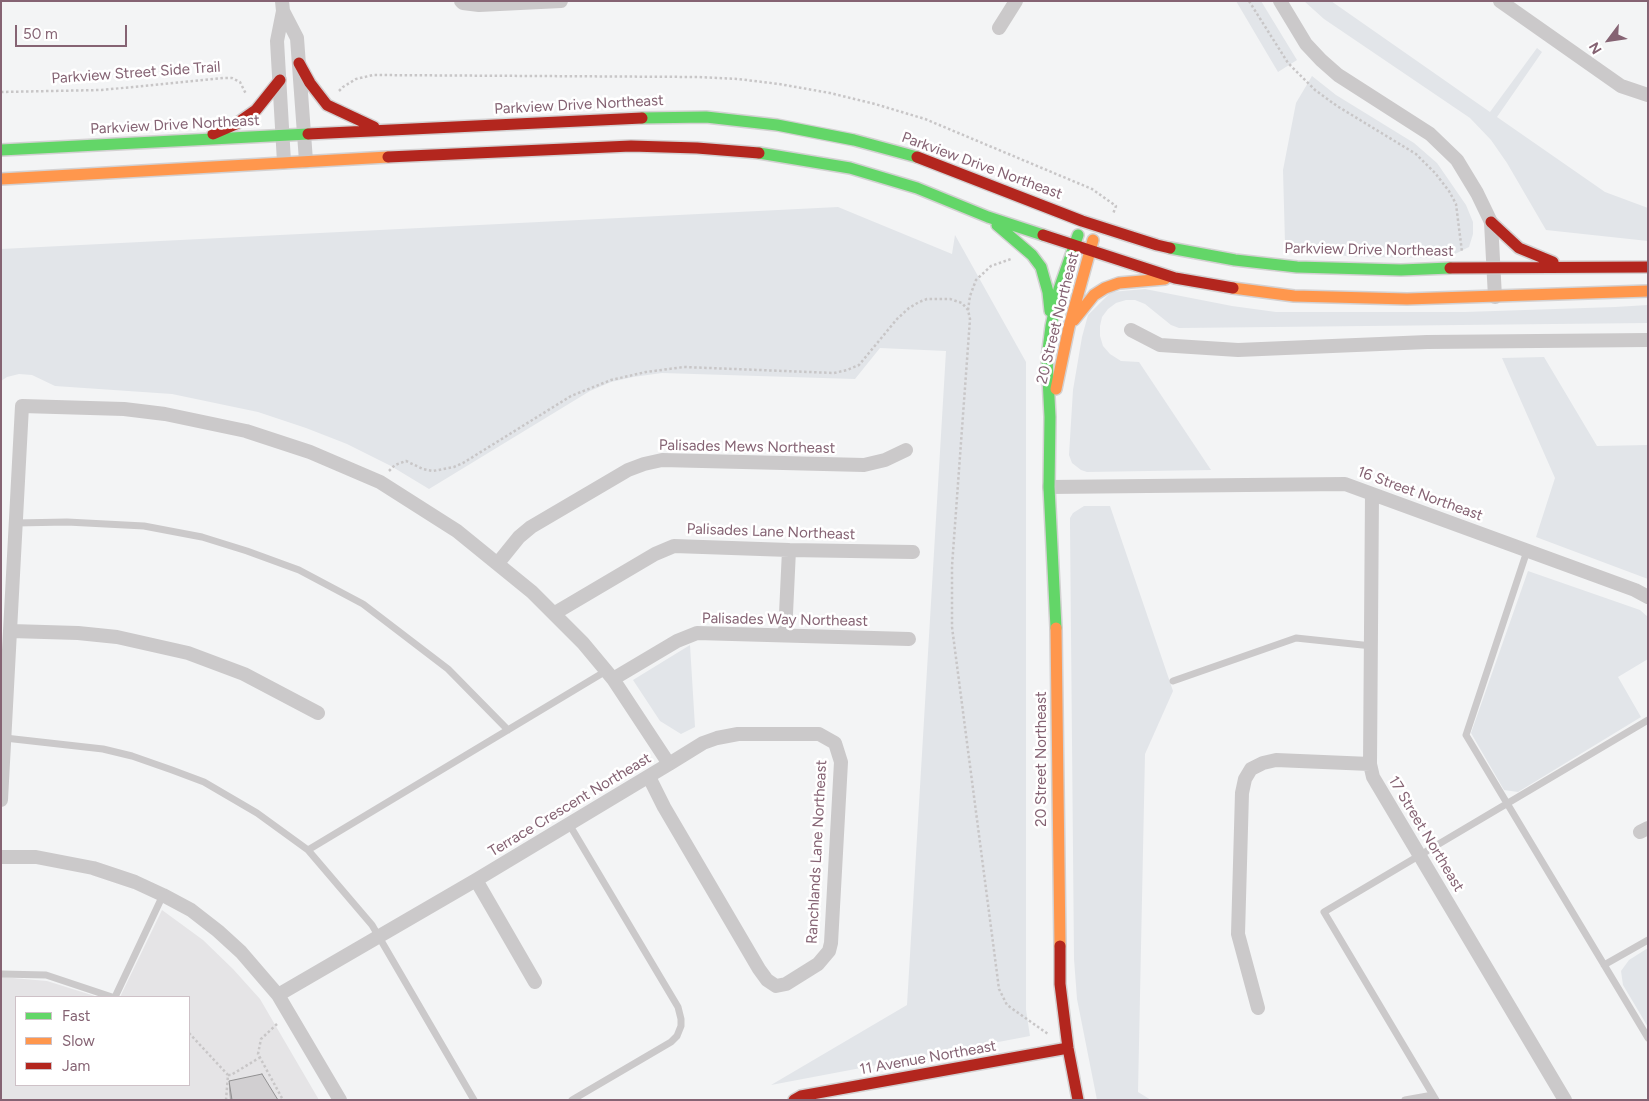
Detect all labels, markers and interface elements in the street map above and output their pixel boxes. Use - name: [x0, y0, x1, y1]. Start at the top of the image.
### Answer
- scale bar: [18, 15, 130, 47]
- north arrow: [1584, 15, 1634, 65]
- text: 50 m: [23, 25, 58, 43]
- text: N: [1586, 39, 1606, 57]
- street label: Parkview Street Side Trail: [51, 58, 221, 88]
- street label: Parkview Drive Northeast: [494, 92, 664, 118]
- street label: Parkview Drive Northeast: [90, 112, 260, 138]
- street label: Parkview Drive Northeast: [899, 129, 1065, 203]
- street label: Parkview Drive Northeast: [1284, 240, 1454, 260]
- street label: 20 Street Northeast: [1033, 250, 1083, 386]
- street label: Palisades Mews Northeast: [659, 436, 835, 458]
- street label: 16 Street Northeast: [1355, 463, 1485, 525]
- street label: Palisades Lane Northeast: [686, 520, 856, 544]
- street label: Palisades Way Northeast: [702, 610, 868, 630]
- street label: 20 Street Northeast: [1033, 691, 1051, 827]
- street label: Terrace Crescent Northeast: [485, 749, 655, 861]
- street label: Ranchlands Lane Northeast: [803, 759, 831, 945]
- street label: 17 Street Northeast: [1384, 773, 1468, 895]
- legend: [15, 996, 190, 1086]
- text: Fast: [62, 1007, 90, 1025]
- text: Slow: [62, 1032, 95, 1050]
- street label: 11 Avenue Northeast: [858, 1037, 998, 1079]
- text: Jam: [62, 1057, 90, 1075]

